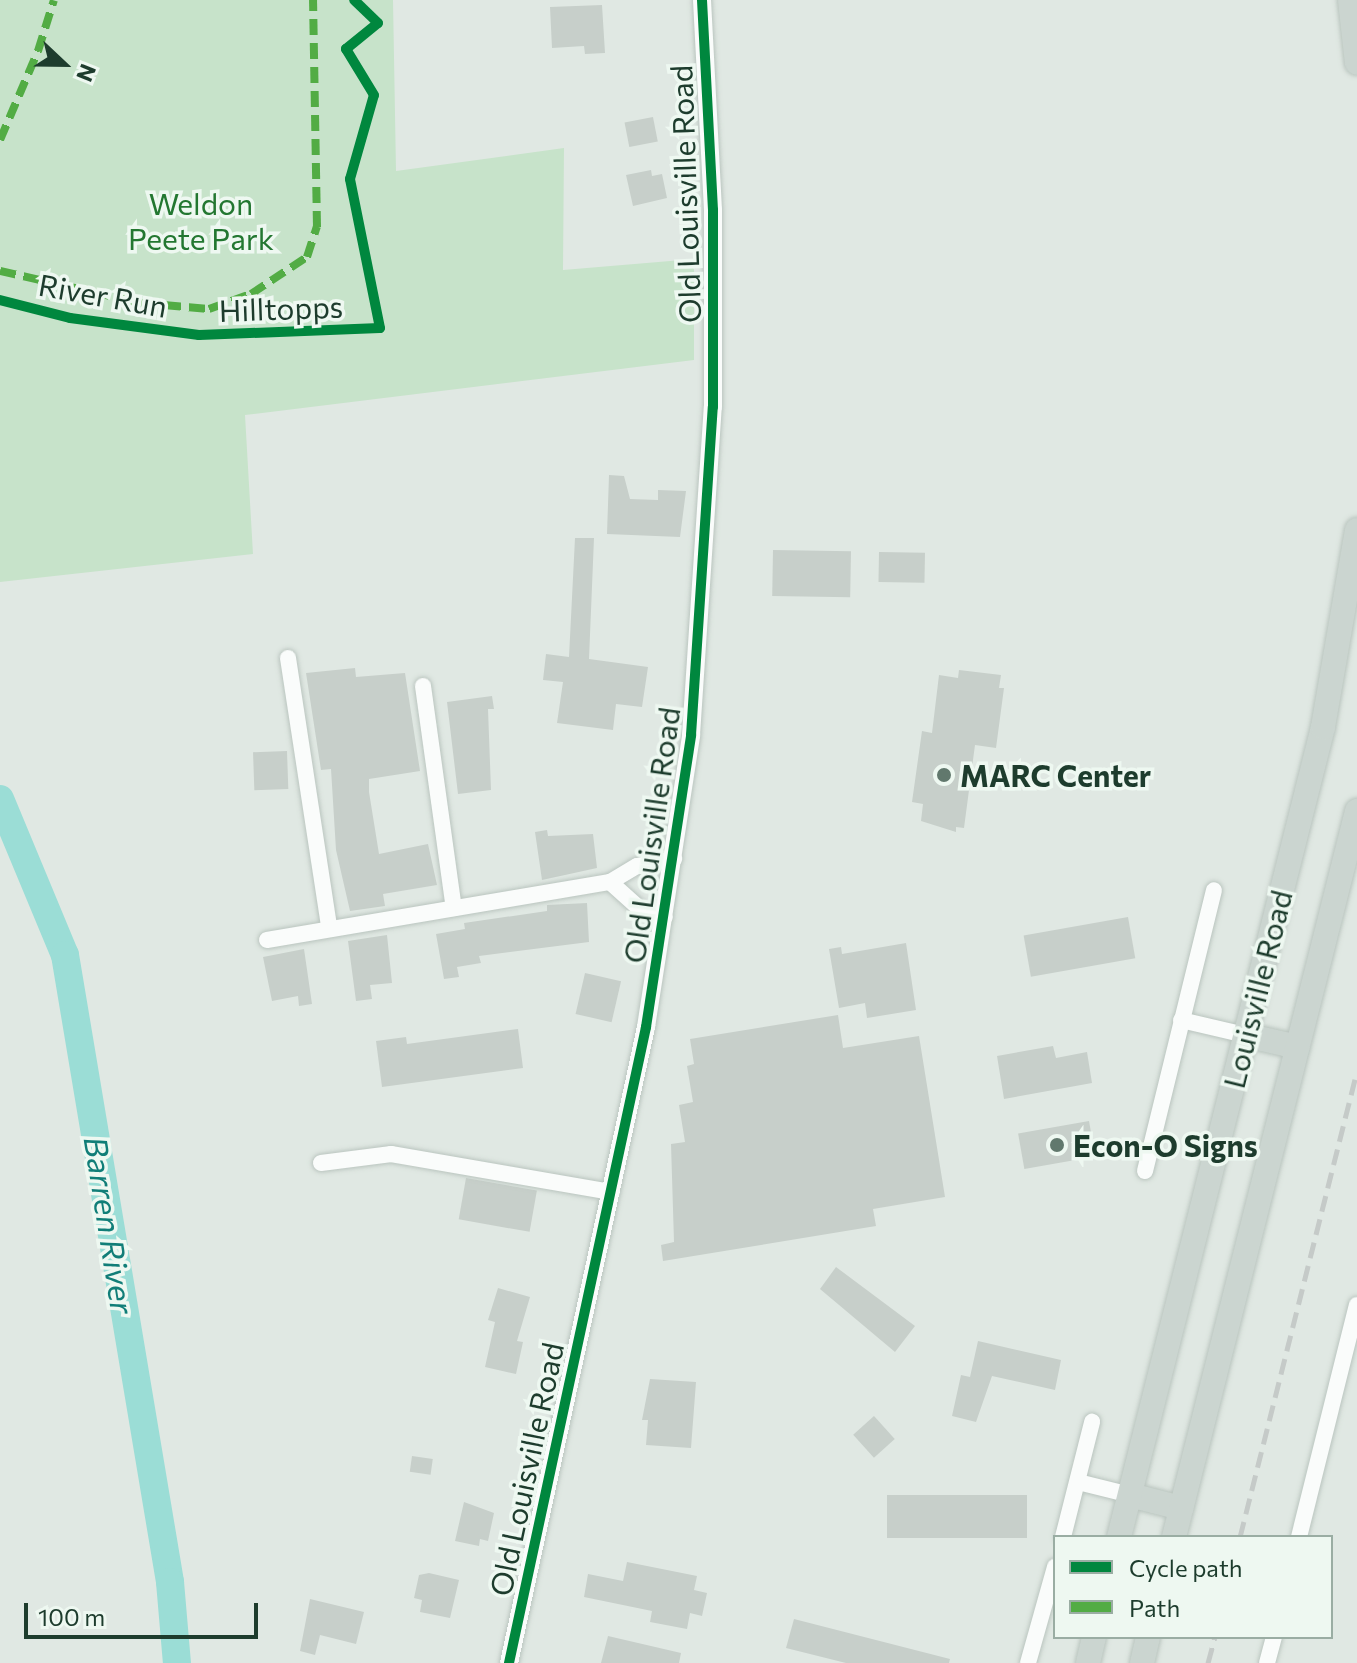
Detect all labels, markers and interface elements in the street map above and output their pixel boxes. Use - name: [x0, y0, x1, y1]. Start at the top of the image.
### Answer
- north arrow: [24, 24, 104, 104]
- text: N: [71, 60, 102, 86]
- street label: Old Louisville Road: [663, 64, 707, 324]
- park label: Weldon Peete Park: [128, 185, 274, 256]
- street label: River Run: [36, 266, 170, 324]
- street label: Hilltopps: [218, 288, 344, 328]
- street label: Old Louisville Road: [615, 705, 687, 965]
- place label: MARC Center: [960, 757, 1151, 793]
- marker: MARC Center: [935, 766, 953, 784]
- street label: Louisville Road: [1215, 886, 1299, 1092]
- place label: Econ-O Signs: [1073, 1127, 1258, 1163]
- water label: Barren River: [77, 1134, 143, 1316]
- marker: Econ-O Signs: [1048, 1136, 1066, 1154]
- street label: Old Louisville Road: [482, 1339, 570, 1599]
- legend: [1053, 1535, 1333, 1639]
- text: Cycle path: [1129, 1553, 1243, 1582]
- scale bar: [28, 1587, 262, 1637]
- text: Path: [1129, 1593, 1180, 1622]
- text: 100 m: [38, 1602, 105, 1631]

